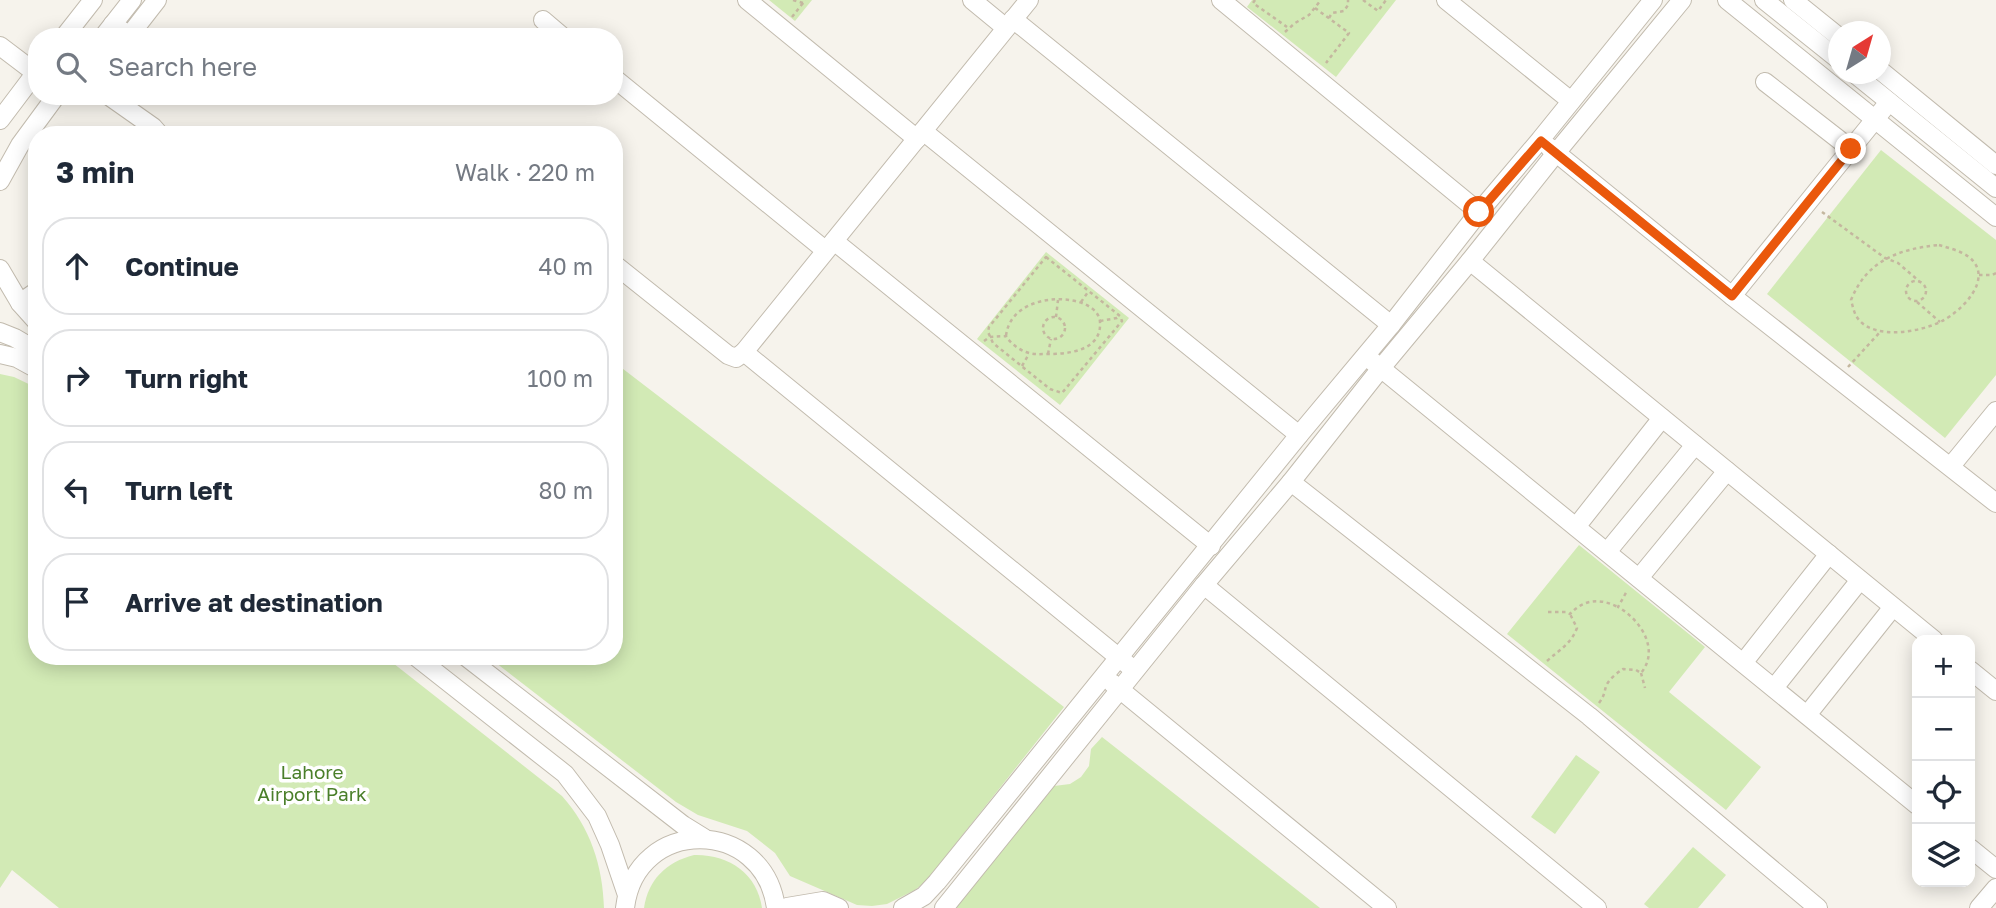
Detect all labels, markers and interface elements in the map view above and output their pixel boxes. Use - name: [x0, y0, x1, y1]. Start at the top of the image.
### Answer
- north arrow: [1828, 21, 1891, 84]
- search box: [28, 28, 623, 105]
- icon: search: [52, 48, 90, 86]
- text: Search here: [108, 51, 257, 82]
- route end: [1835, 133, 1866, 164]
- text: 3 min: [56, 154, 134, 190]
- text: Walk · 220 m: [455, 158, 595, 186]
- route start: [1463, 196, 1494, 227]
- icon: ahead: [58, 247, 96, 285]
- text: Continue: [125, 251, 239, 282]
- text: 40 m: [539, 252, 593, 280]
- icon: right: [58, 359, 96, 397]
- text: Turn right: [125, 363, 248, 394]
- text: 100 m: [527, 364, 593, 392]
- icon: left: [58, 471, 96, 509]
- text: Turn left: [125, 475, 233, 506]
- text: 80 m: [539, 476, 593, 504]
- icon: arrive: [58, 583, 96, 621]
- text: Arrive at destination: [125, 587, 383, 618]
- map controls: [1912, 635, 1975, 887]
- button: +: [1912, 635, 1975, 698]
- button: −: [1912, 698, 1975, 761]
- park label: Lahore Airport Park: [257, 760, 367, 805]
- button: locate: [1912, 761, 1975, 824]
- button: layers: [1912, 824, 1975, 887]

